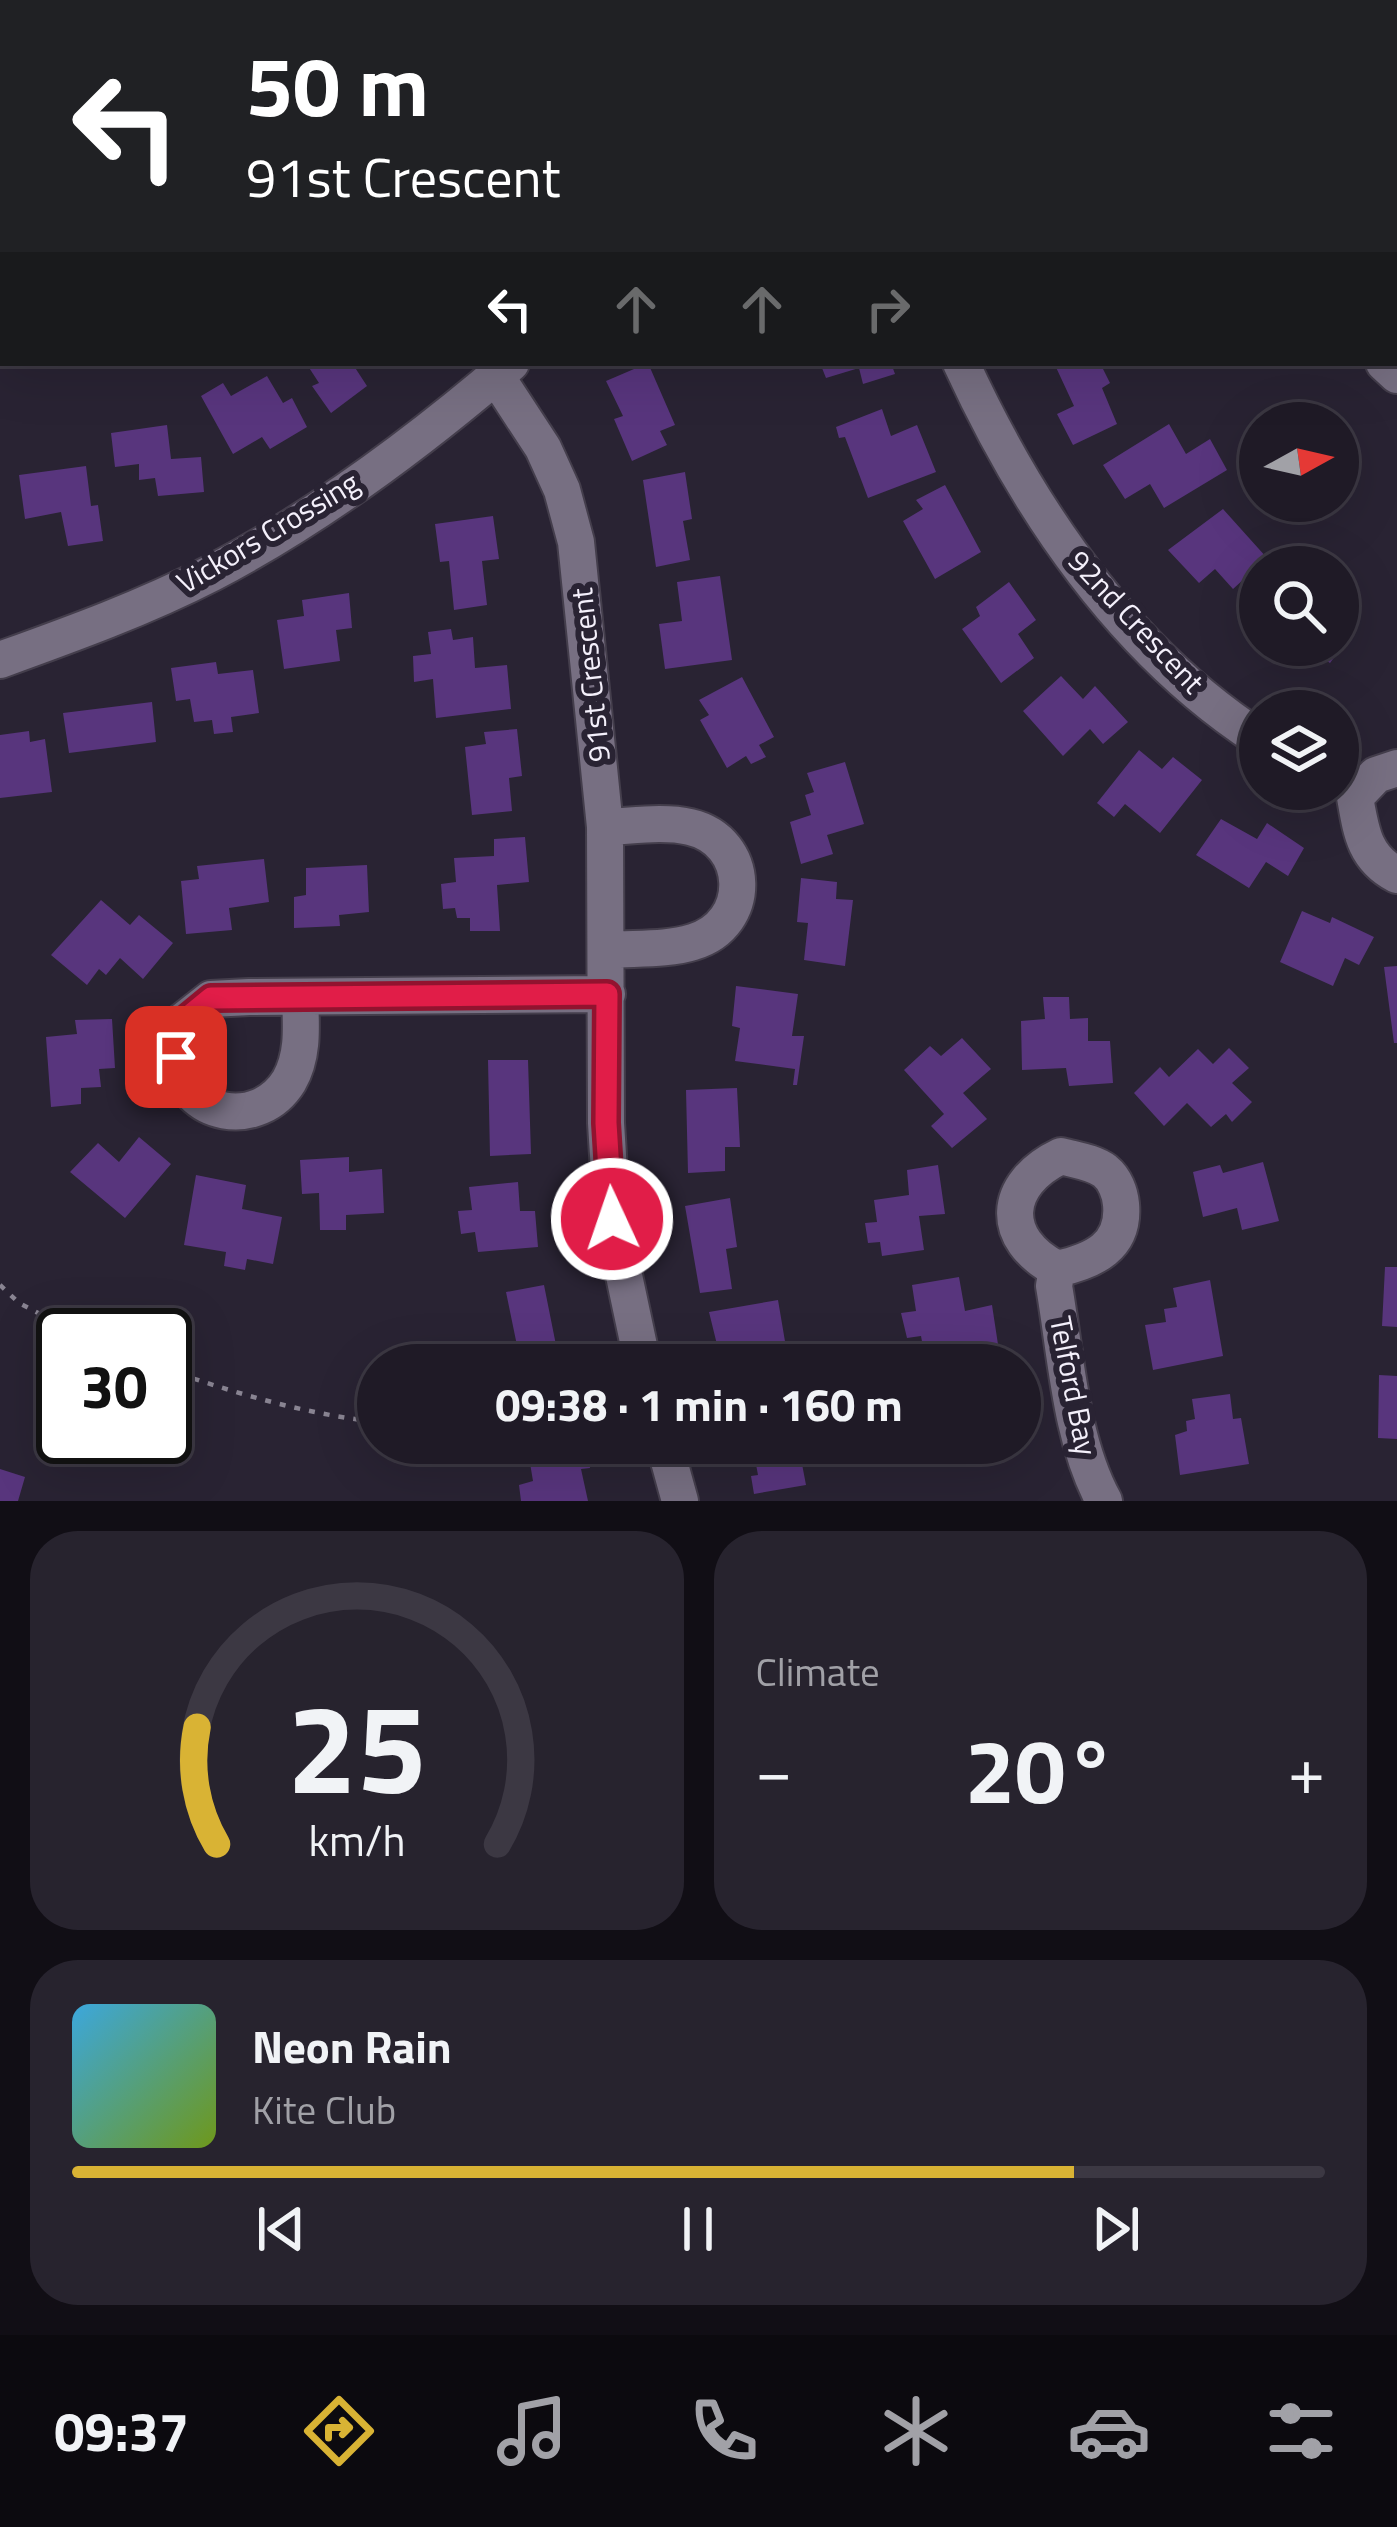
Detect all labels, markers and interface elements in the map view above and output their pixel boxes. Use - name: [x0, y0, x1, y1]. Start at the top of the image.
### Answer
- text: 50 m: [246, 21, 429, 149]
- icon: left: [48, 48, 204, 204]
- text: 91st Crescent: [246, 136, 560, 218]
- icon: left: [477, 276, 543, 342]
- icon: ahead: [603, 276, 669, 342]
- icon: ahead: [729, 276, 795, 342]
- icon: right: [855, 276, 921, 342]
- north arrow: [1239, 402, 1359, 522]
- map controls: [1239, 402, 1359, 810]
- street label: Vickors Crossing: [167, 459, 368, 605]
- street label: 92nd Crescent: [1058, 539, 1216, 704]
- button: search: [1239, 546, 1359, 666]
- street label: 91st Crescent: [558, 585, 622, 764]
- button: layers: [1239, 690, 1359, 810]
- pin: [125, 1006, 227, 1108]
- icon: arrive: [143, 1024, 209, 1090]
- position arrow: [549, 1156, 675, 1282]
- speed limit sign: 30: [36, 1308, 192, 1464]
- street label: Telford Bay: [1038, 1312, 1110, 1459]
- text: 09:38 · 1 min · 160 m: [495, 1370, 903, 1438]
- text: Climate: [756, 1642, 880, 1701]
- text: 25: [287, 1652, 427, 1841]
- text: 20°: [965, 1701, 1116, 1838]
- text: −: [756, 1719, 792, 1820]
- text: +: [1288, 1719, 1325, 1820]
- text: km/h: [308, 1806, 405, 1872]
- text: Neon Rain: [252, 2012, 452, 2080]
- text: Kite Club: [252, 2080, 396, 2139]
- icon: previous: [248, 2196, 314, 2262]
- icon: pause: [665, 2196, 731, 2262]
- icon: next: [1083, 2196, 1149, 2262]
- icon: directions: [297, 2389, 381, 2473]
- icon: music: [490, 2389, 574, 2473]
- icon: phone: [682, 2389, 766, 2473]
- icon: climate: [874, 2389, 958, 2473]
- icon: car: [1067, 2389, 1151, 2473]
- icon: filters: [1259, 2389, 1343, 2473]
- text: 09:37: [54, 2390, 189, 2472]

